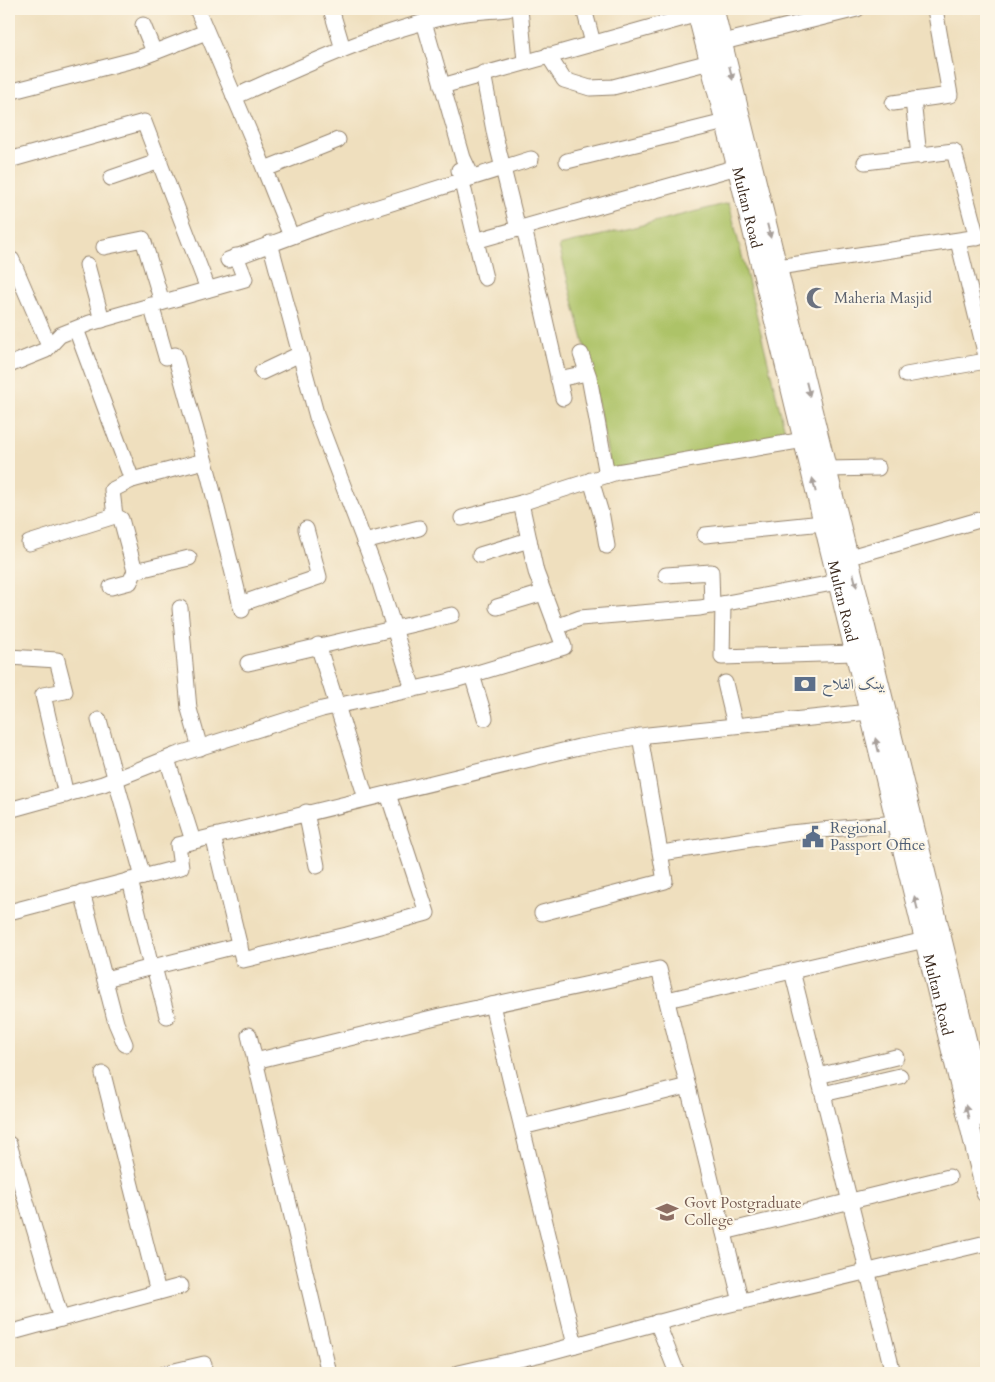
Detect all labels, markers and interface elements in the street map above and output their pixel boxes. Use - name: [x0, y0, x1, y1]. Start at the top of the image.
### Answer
- one-way arrow: [727, 65, 735, 80]
- street label: Multan Road: [727, 165, 766, 250]
- one-way arrow: [766, 223, 774, 238]
- mosque icon: Maheria Masjid: [804, 285, 830, 311]
- place label: Maheria Masjid: [834, 288, 932, 308]
- one-way arrow: [804, 381, 812, 396]
- one-way arrow: [810, 478, 818, 493]
- street label: Multan Road: [823, 558, 862, 644]
- one-way arrow: [851, 573, 859, 588]
- bank icon: بینک الفلاح: [792, 671, 818, 697]
- place label: بینک الفلاح: [822, 674, 886, 697]
- one-way arrow: [873, 738, 881, 753]
- place label: Regional Passport Office: [830, 818, 925, 855]
- public building icon: Regional Passport Office: [800, 824, 826, 850]
- one-way arrow: [911, 896, 919, 911]
- street label: Multan Road: [918, 952, 957, 1037]
- one-way arrow: [963, 1104, 971, 1119]
- place label: Govt Postgraduate College: [684, 1193, 802, 1230]
- school or university icon: Govt Postgraduate College: [654, 1199, 680, 1225]

